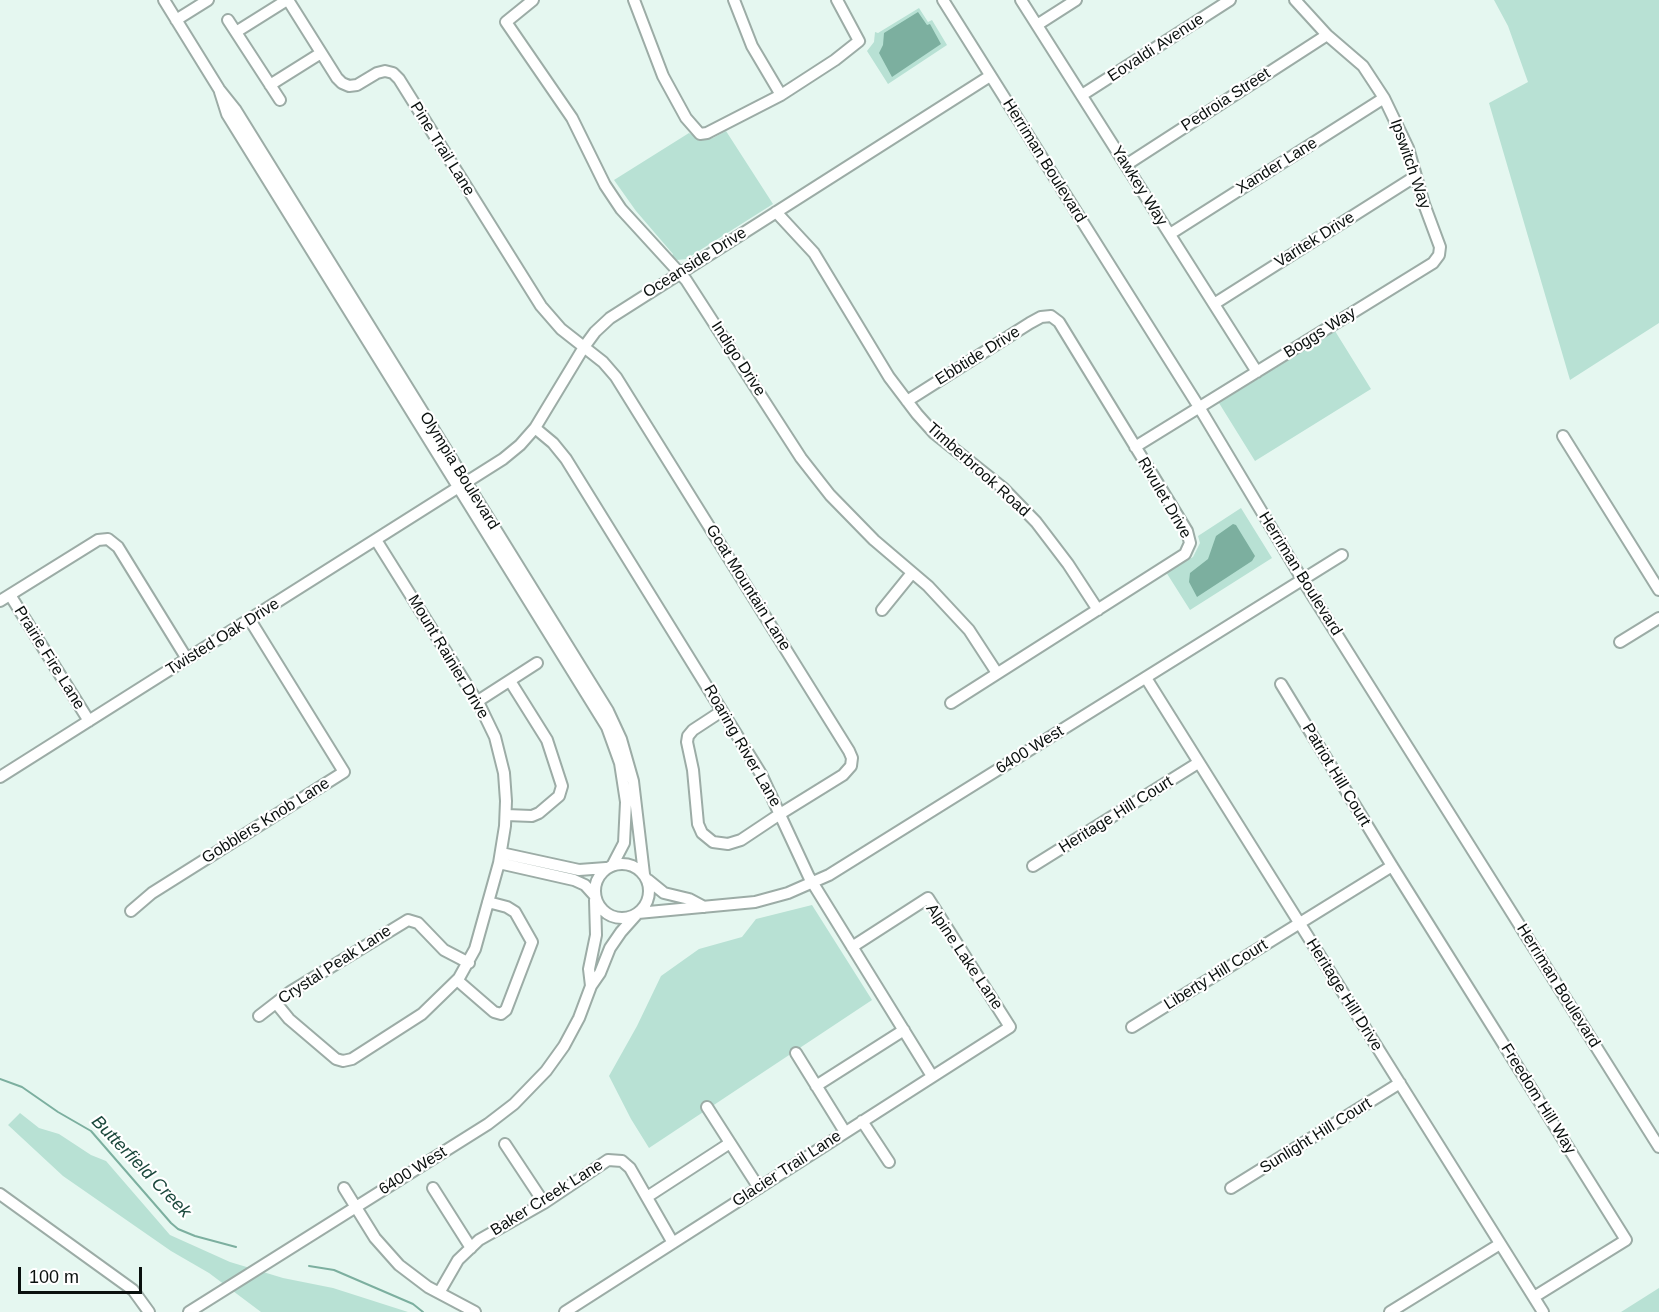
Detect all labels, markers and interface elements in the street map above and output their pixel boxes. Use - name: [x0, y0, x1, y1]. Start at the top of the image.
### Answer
- street label: Eovaldi Avenue: [1104, 10, 1208, 86]
- street label: Pedroia Street: [1178, 64, 1274, 136]
- street label: Herriman Boulevard: [998, 96, 1090, 226]
- street label: Pine Trail Lane: [406, 99, 478, 199]
- street label: Ipswitch Way: [1386, 117, 1434, 211]
- street label: Xander Lane: [1233, 134, 1321, 198]
- street label: Yawkey Way: [1107, 142, 1171, 230]
- street label: Varitek Drive: [1272, 208, 1358, 272]
- street label: Oceanside Drive: [640, 224, 750, 302]
- street label: Boggs Way: [1280, 303, 1360, 363]
- street label: Indigo Drive: [707, 318, 769, 400]
- street label: Ebbtide Drive: [932, 322, 1024, 390]
- street label: Olympia Boulevard: [415, 409, 503, 533]
- street label: Timberbrook Road: [923, 419, 1033, 521]
- street label: Rivulet Drive: [1133, 454, 1195, 542]
- street label: Herriman Boulevard: [1254, 509, 1346, 639]
- street label: Goat Mountain Lane: [701, 521, 795, 655]
- street label: Mount Rainier Drive: [403, 591, 493, 723]
- street label: Twisted Oak Drive: [163, 594, 283, 680]
- street label: Prairie Fire Lane: [10, 603, 88, 713]
- street label: Roaring River Lane: [699, 682, 785, 810]
- street label: Patriot Hill Court: [1298, 720, 1374, 830]
- street label: 6400 West: [993, 722, 1067, 778]
- street label: Heritage Hill Court: [1055, 772, 1177, 858]
- street label: Gobblers Knob Lane: [199, 774, 333, 868]
- street label: Alpine Lake Lane: [921, 900, 1007, 1014]
- street label: Crystal Peak Lane: [275, 921, 395, 1009]
- street label: Herriman Boulevard: [1512, 921, 1604, 1051]
- street label: Heritage Hill Drive: [1302, 935, 1386, 1055]
- street label: Liberty Hill Court: [1161, 936, 1271, 1014]
- street label: Freedom Hill Way: [1496, 1040, 1580, 1158]
- street label: Sunlight Hill Court: [1257, 1094, 1375, 1178]
- water label: Butterfield Creek: [87, 1111, 195, 1223]
- street label: Glacier Trail Lane: [729, 1127, 845, 1211]
- street label: 6400 West: [376, 1143, 450, 1199]
- street label: Baker Creek Lane: [487, 1156, 607, 1240]
- scale bar: [21, 1255, 146, 1293]
- text: 100 m: [29, 1267, 79, 1287]

